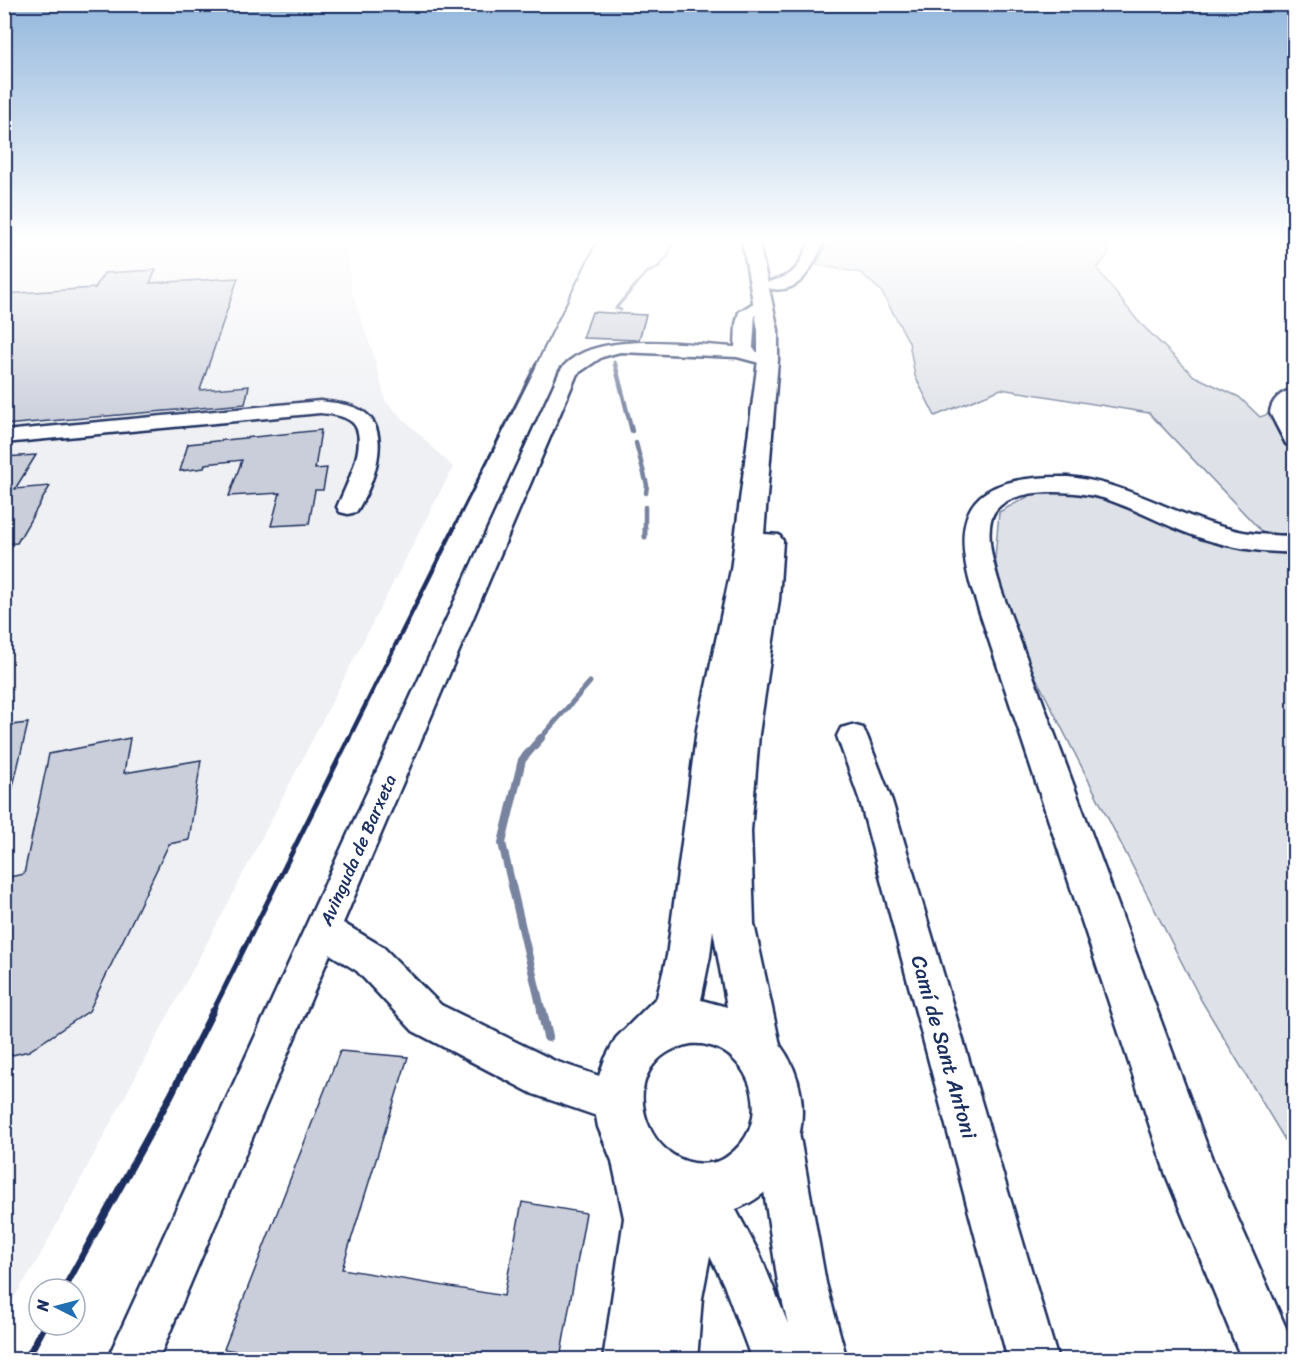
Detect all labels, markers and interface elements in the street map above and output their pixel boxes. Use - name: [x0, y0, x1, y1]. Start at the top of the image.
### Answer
- street label: Avinguda de Barxeta: [310, 769, 406, 932]
- street label: Camí de Sant Antoni: [900, 951, 989, 1144]
- north arrow: [27, 1277, 87, 1337]
- text: N: [27, 1298, 58, 1314]

